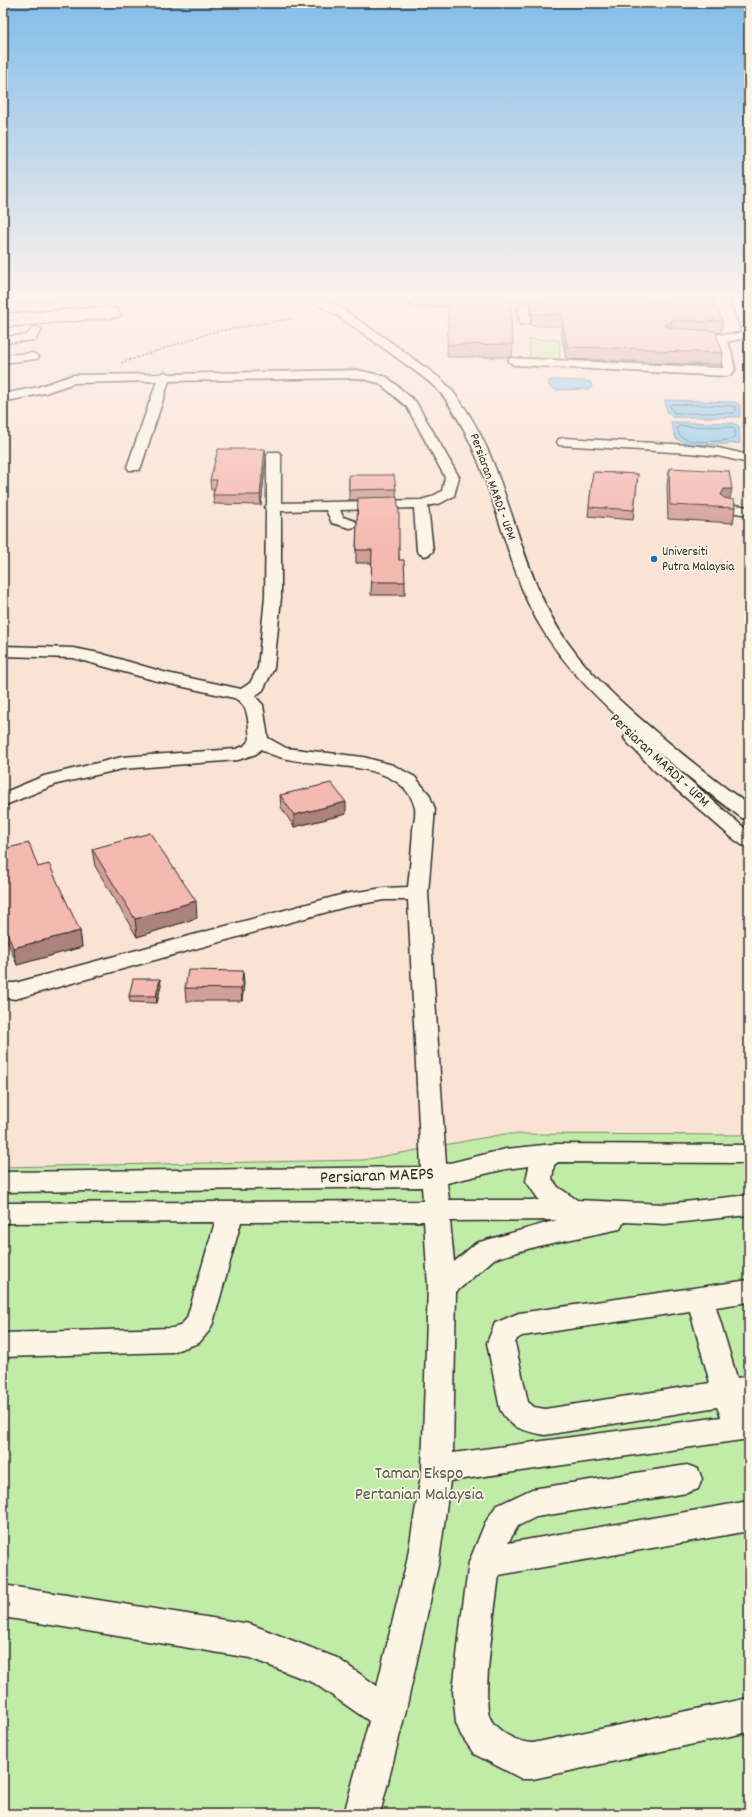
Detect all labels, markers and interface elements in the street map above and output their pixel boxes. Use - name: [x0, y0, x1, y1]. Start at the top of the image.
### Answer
- street label: Persiaran MARDI - UPM: [464, 431, 520, 543]
- place label: Universiti Putra Malaysia: [662, 543, 735, 577]
- marker: Universiti Putra Malaysia: [649, 554, 659, 564]
- street label: Persiaran MARDI - UPM: [604, 709, 714, 813]
- street label: Persiaran MAEPS: [319, 1163, 435, 1191]
- park label: Taman Ekspo Pertanian Malaysia: [355, 1462, 484, 1508]

